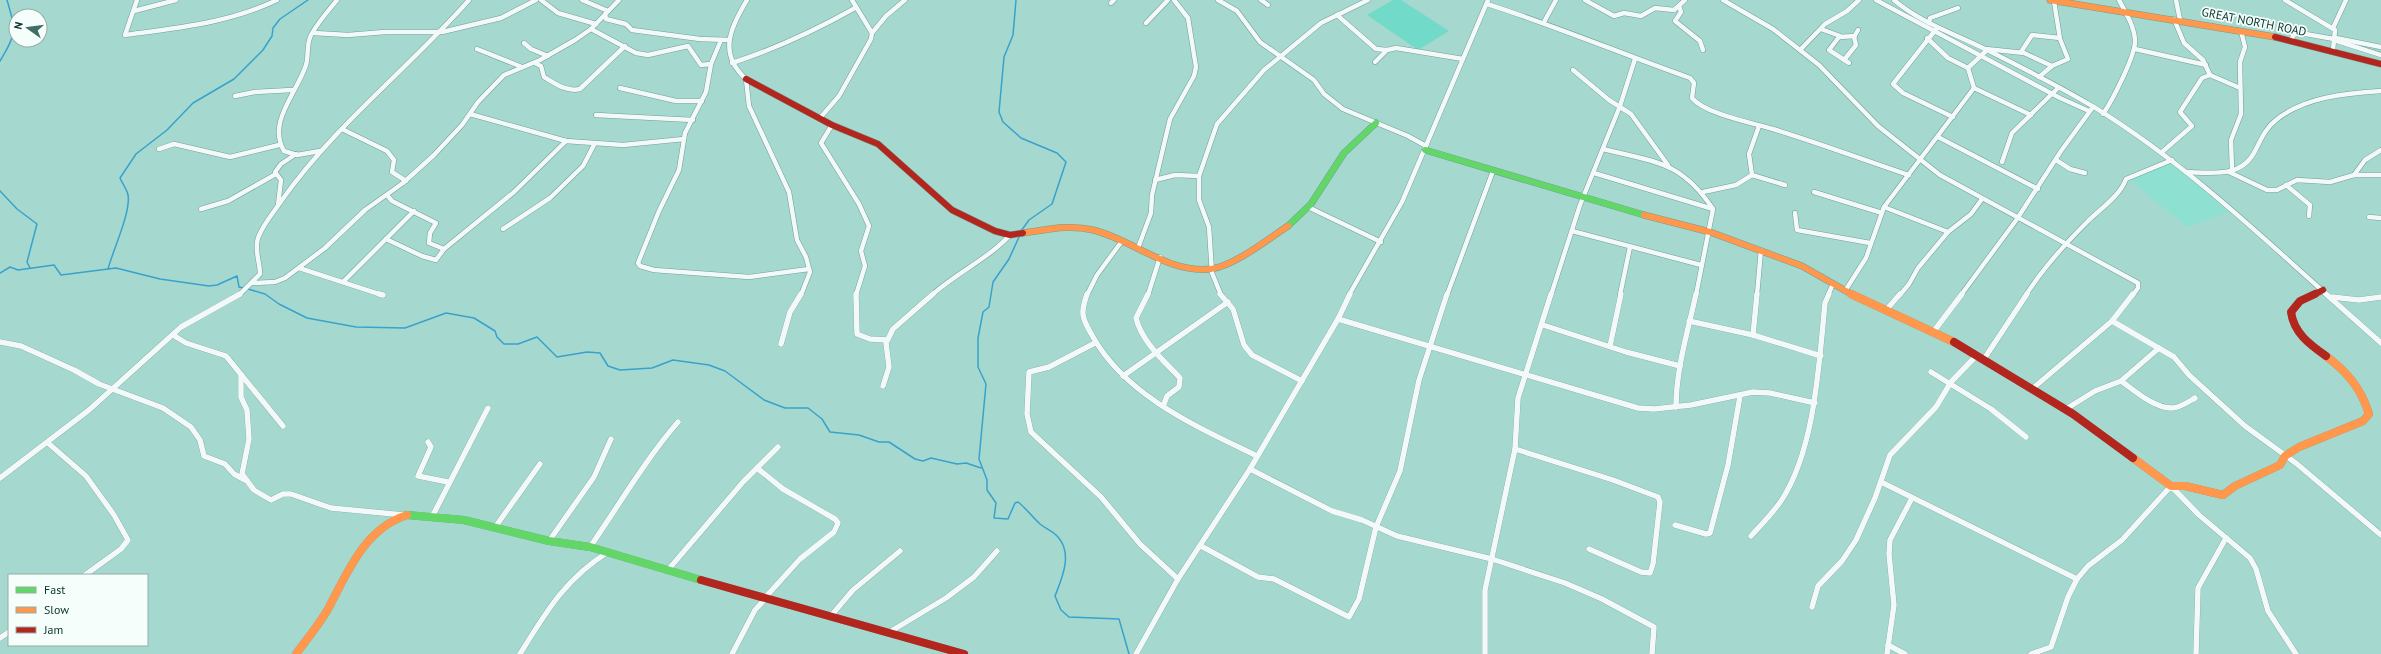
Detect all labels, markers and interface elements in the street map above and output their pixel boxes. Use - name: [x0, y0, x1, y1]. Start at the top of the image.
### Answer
- street label: GREAT NORTH ROAD: [2200, 4, 2308, 39]
- north arrow: [8, 8, 48, 48]
- text: N: [11, 20, 26, 31]
- legend: [8, 574, 148, 646]
- text: Fast: [44, 582, 65, 597]
- text: Slow: [44, 602, 69, 617]
- text: Jam: [43, 622, 63, 637]

